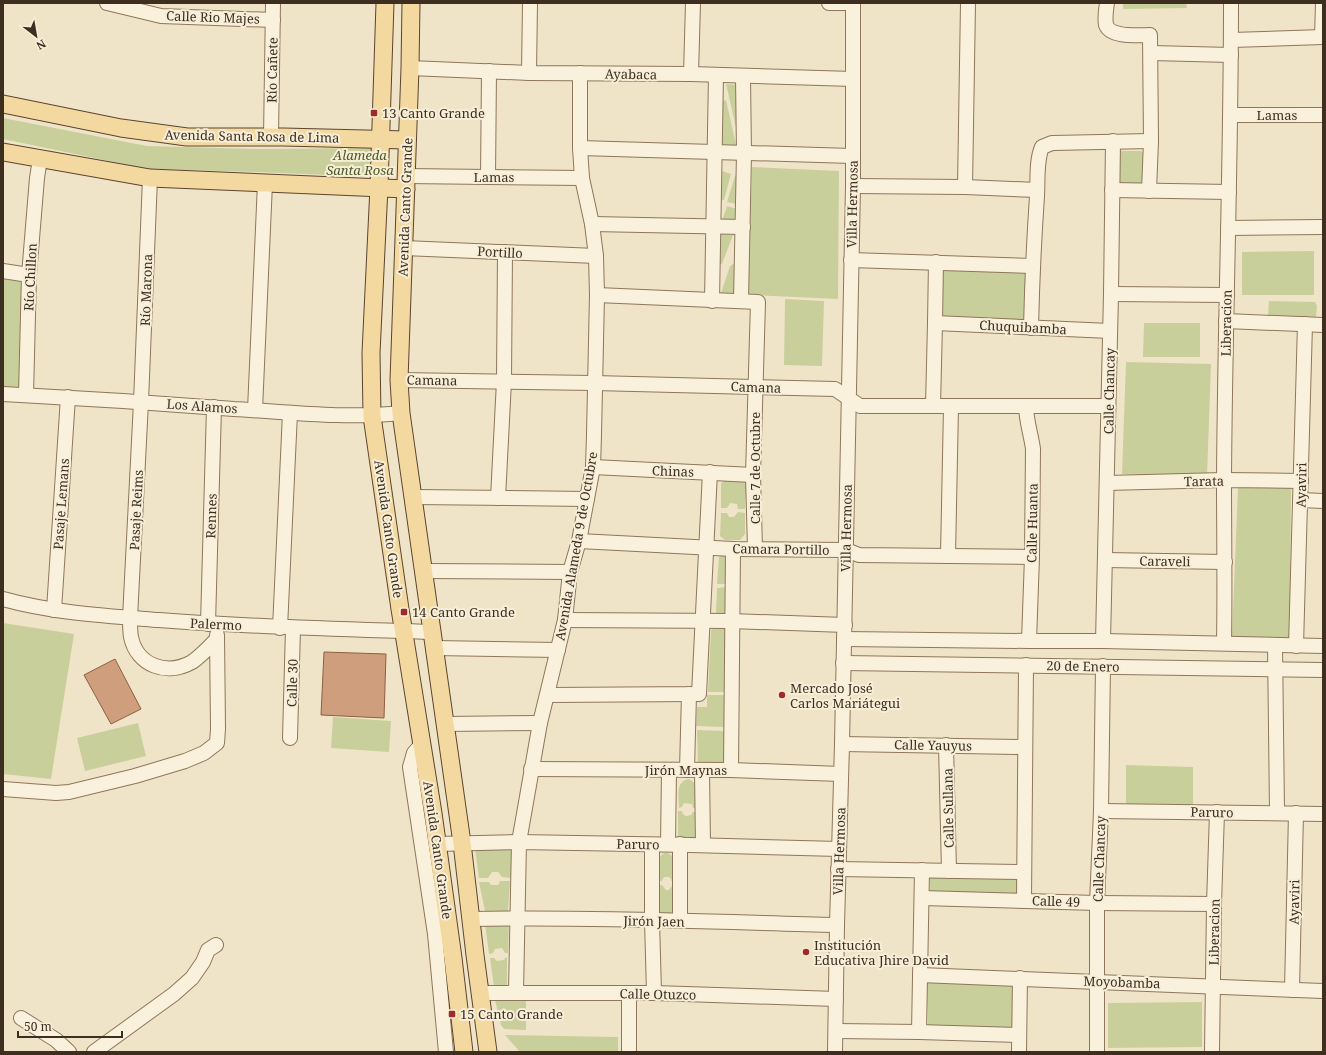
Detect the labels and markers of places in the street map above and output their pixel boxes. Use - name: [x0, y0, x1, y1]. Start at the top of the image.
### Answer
- place label: 13 Canto Grande: [382, 104, 485, 122]
- marker: 13 Canto Grande: [369, 108, 379, 118]
- place label: 14 Canto Grande: [412, 603, 515, 621]
- marker: 14 Canto Grande: [399, 607, 409, 617]
- place label: Mercado José Carlos Mariátegui: [790, 679, 900, 712]
- marker: Mercado José Carlos Mariátegui: [777, 690, 787, 700]
- place label: Institución Educativa Jhire David: [814, 936, 949, 969]
- marker: Institución Educativa Jhire David: [801, 947, 811, 957]
- place label: 15 Canto Grande: [460, 1005, 563, 1023]
- marker: 15 Canto Grande: [447, 1009, 457, 1019]

